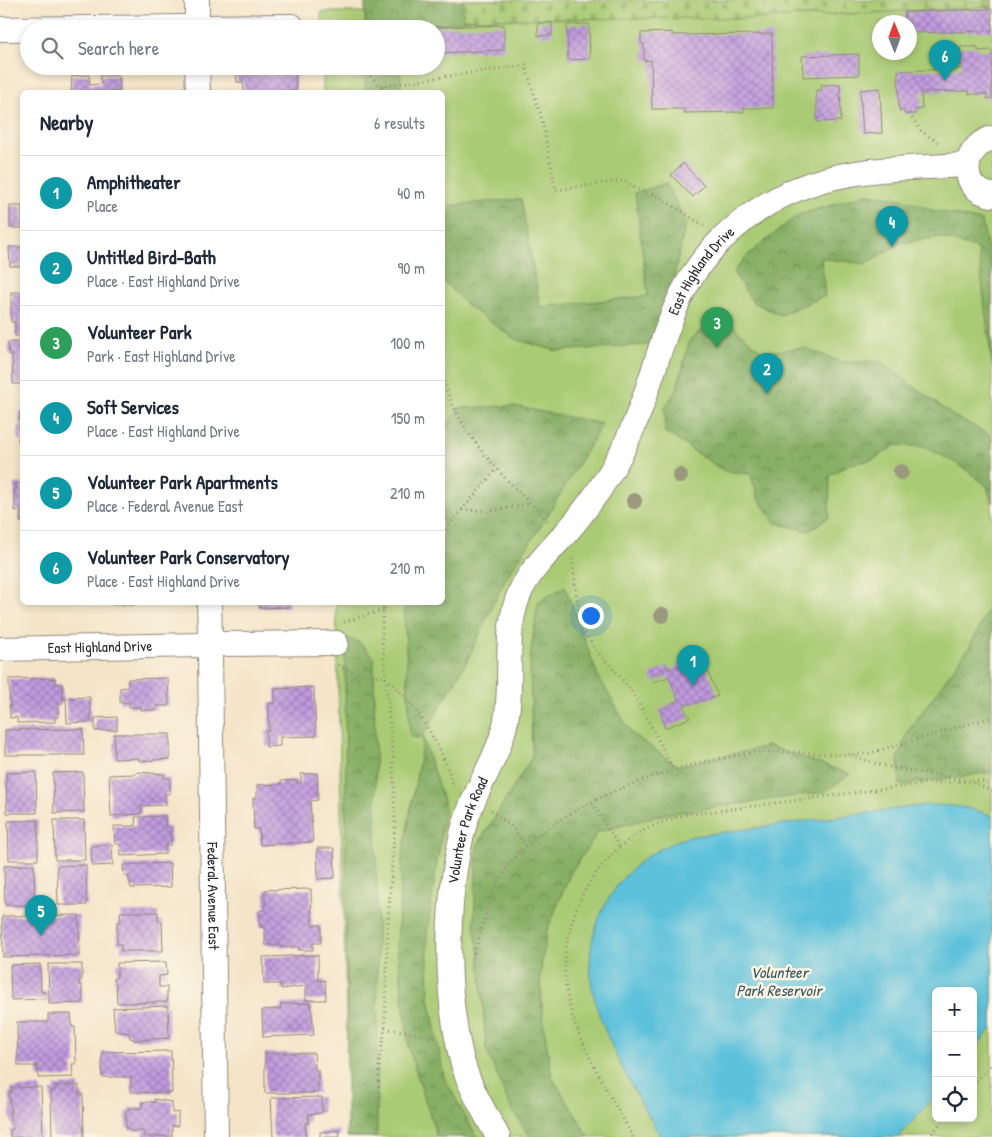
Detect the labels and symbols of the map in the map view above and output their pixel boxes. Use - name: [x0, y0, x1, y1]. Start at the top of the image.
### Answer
- north arrow: [872, 15, 917, 60]
- pin: 6: [929, 40, 961, 81]
- pin: 4: [876, 206, 908, 247]
- street label: East Highland Drive: [663, 221, 739, 318]
- pin: 3: [701, 307, 733, 348]
- pin: 2: [751, 353, 783, 394]
- your location: [578, 603, 604, 629]
- street label: East Highland Drive: [47, 635, 152, 658]
- pin: 1: [677, 645, 709, 686]
- street label: Volunteer Park Road: [442, 773, 493, 885]
- street label: Federal Avenue East: [202, 841, 225, 951]
- pin: 5: [25, 895, 57, 936]
- water label: Volunteer Park Reservoir: [736, 961, 824, 1001]

